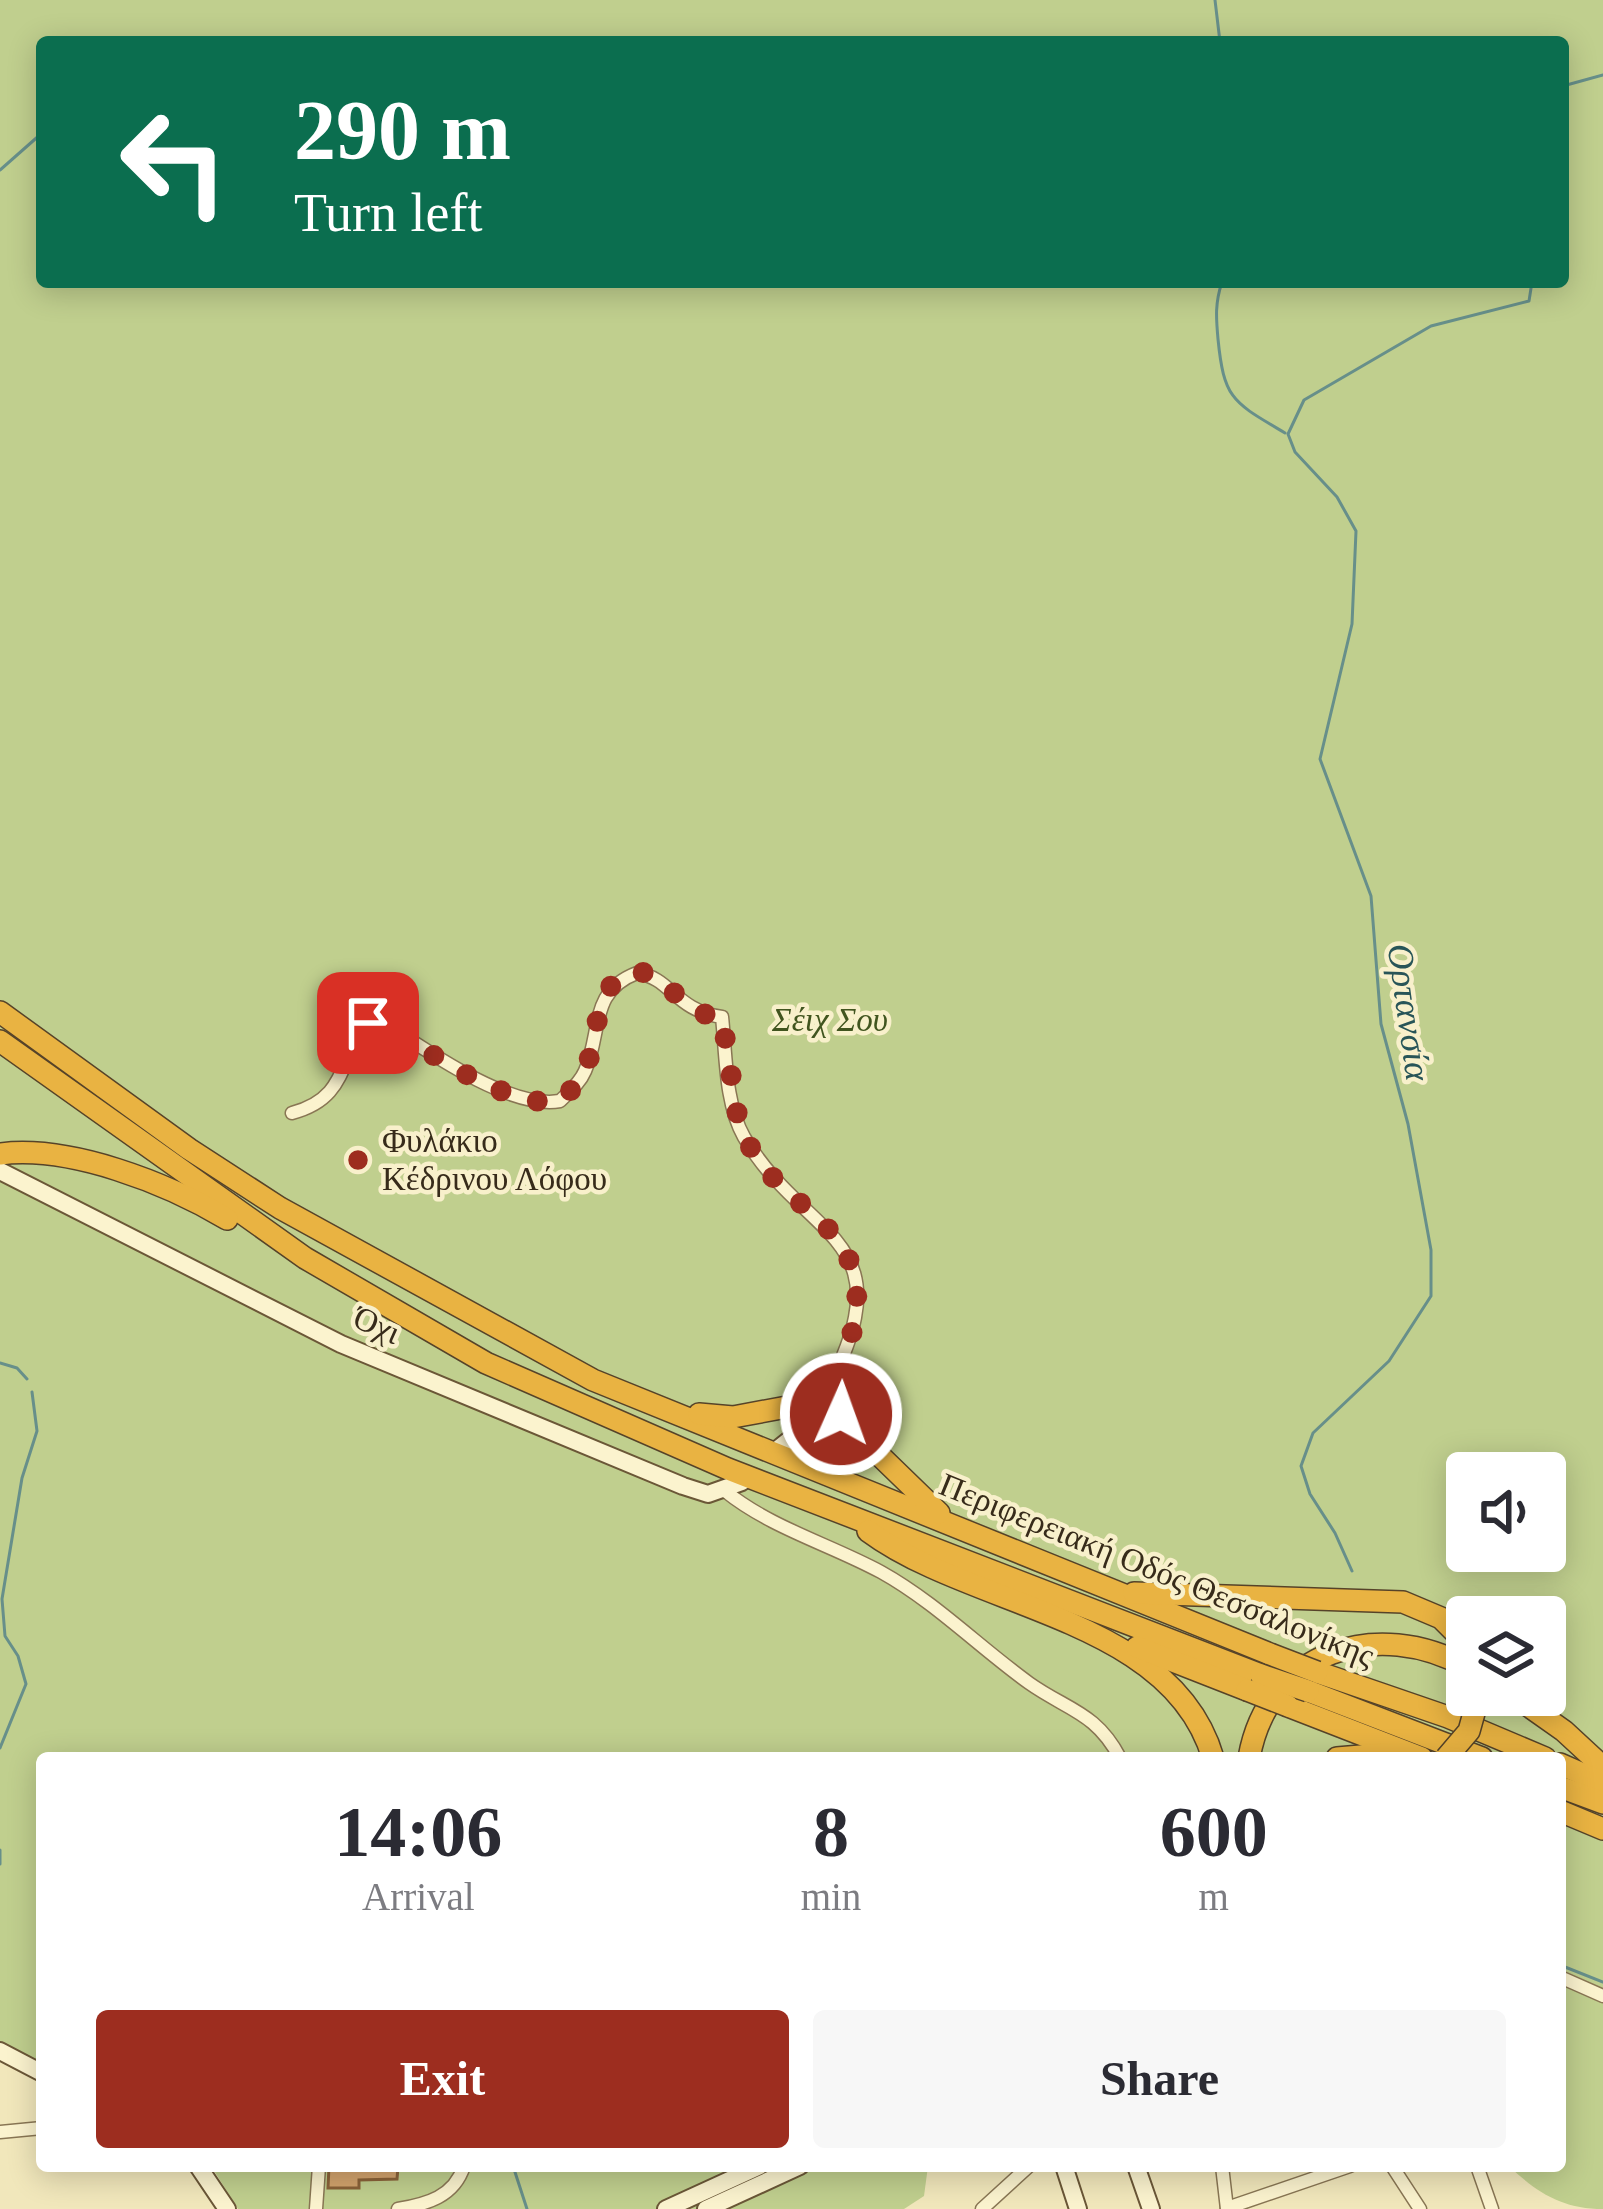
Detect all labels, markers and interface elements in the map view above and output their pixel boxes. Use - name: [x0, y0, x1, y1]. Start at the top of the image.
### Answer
- icon: left: [96, 84, 252, 240]
- text: 290 m: [294, 84, 511, 177]
- text: Turn left: [294, 183, 483, 243]
- water label: Ορτανσία: [1380, 941, 1439, 1084]
- pin: [317, 972, 419, 1074]
- icon: arrive: [335, 990, 401, 1056]
- park label: Σέιχ Σου: [771, 1002, 888, 1038]
- place label: Φυλάκιο Κέδρινου Λόφου: [382, 1123, 607, 1197]
- marker: Φυλάκιο Κέδρινου Λόφου: [345, 1147, 371, 1173]
- street label: Όχι: [347, 1299, 406, 1351]
- position arrow: [778, 1351, 904, 1477]
- map controls: [1446, 1452, 1566, 1716]
- button: sound: [1446, 1452, 1566, 1572]
- street label: Περιφερειακή Οδός Θεσσαλονίκης: [934, 1466, 1380, 1674]
- button: layers: [1446, 1596, 1566, 1716]
- text: 14:06: [334, 1792, 502, 1872]
- text: 8: [813, 1792, 849, 1872]
- text: 600: [1160, 1792, 1268, 1872]
- text: Arrival: [362, 1875, 475, 1918]
- text: min: [801, 1875, 861, 1918]
- text: m: [1198, 1875, 1229, 1918]
- button: Exit: [96, 2010, 789, 2148]
- button: Share: [813, 2010, 1506, 2148]

